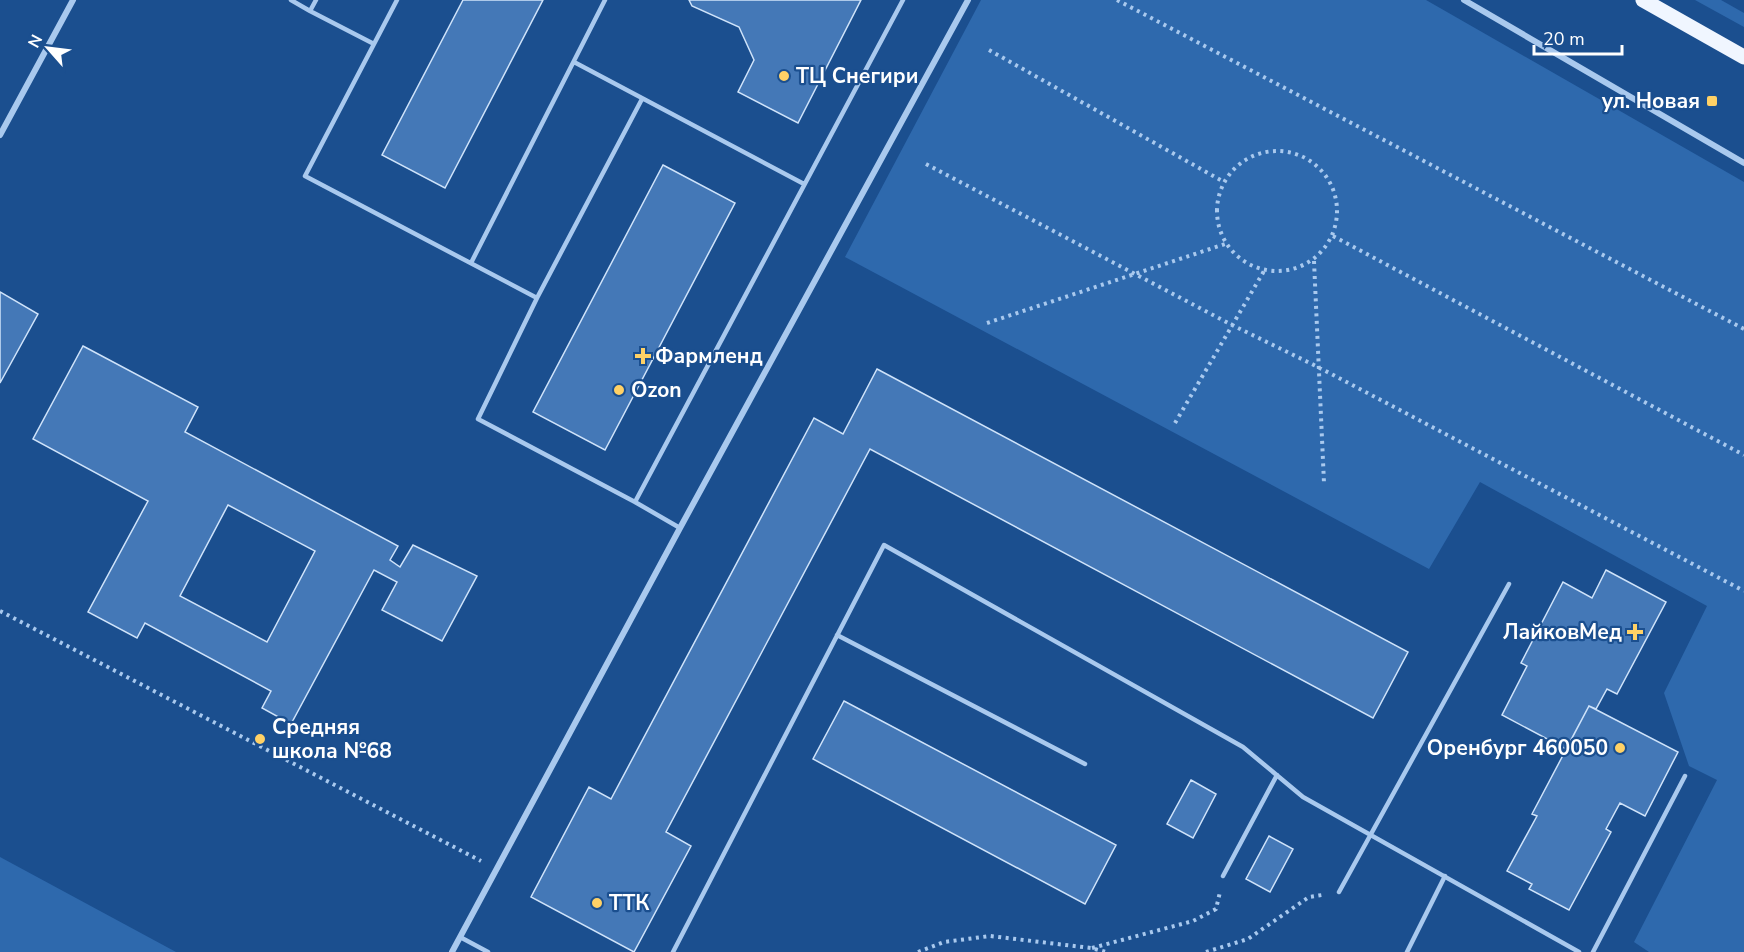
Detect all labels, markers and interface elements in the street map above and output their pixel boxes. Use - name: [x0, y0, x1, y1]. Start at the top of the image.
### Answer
- north arrow: [18, 18, 78, 78]
- scale bar: [1534, 18, 1622, 56]
- text: 20 m: [1543, 27, 1585, 51]
- text: N: [23, 31, 48, 52]
- place label: ТЦ Снегири: [796, 62, 918, 90]
- marker: ТЦ Снегири: [777, 69, 791, 83]
- place label: ул. Новая: [1602, 87, 1700, 115]
- marker: ул. Новая: [1705, 94, 1719, 108]
- place label: Фармленд: [655, 342, 763, 370]
- marker: Фармленд: [636, 349, 650, 363]
- place label: Ozon: [631, 376, 682, 404]
- marker: Ozon: [612, 383, 626, 397]
- place label: ЛайковМед: [1503, 618, 1622, 646]
- marker: ЛайковМед: [1626, 623, 1644, 641]
- place label: Средняя школа №68: [272, 713, 392, 765]
- marker: Средняя школа №68: [253, 732, 267, 746]
- place label: Оренбург 460050: [1427, 734, 1608, 762]
- marker: Оренбург 460050: [1613, 741, 1627, 755]
- place label: ТТК: [609, 889, 650, 917]
- marker: ТТК: [590, 896, 604, 910]

